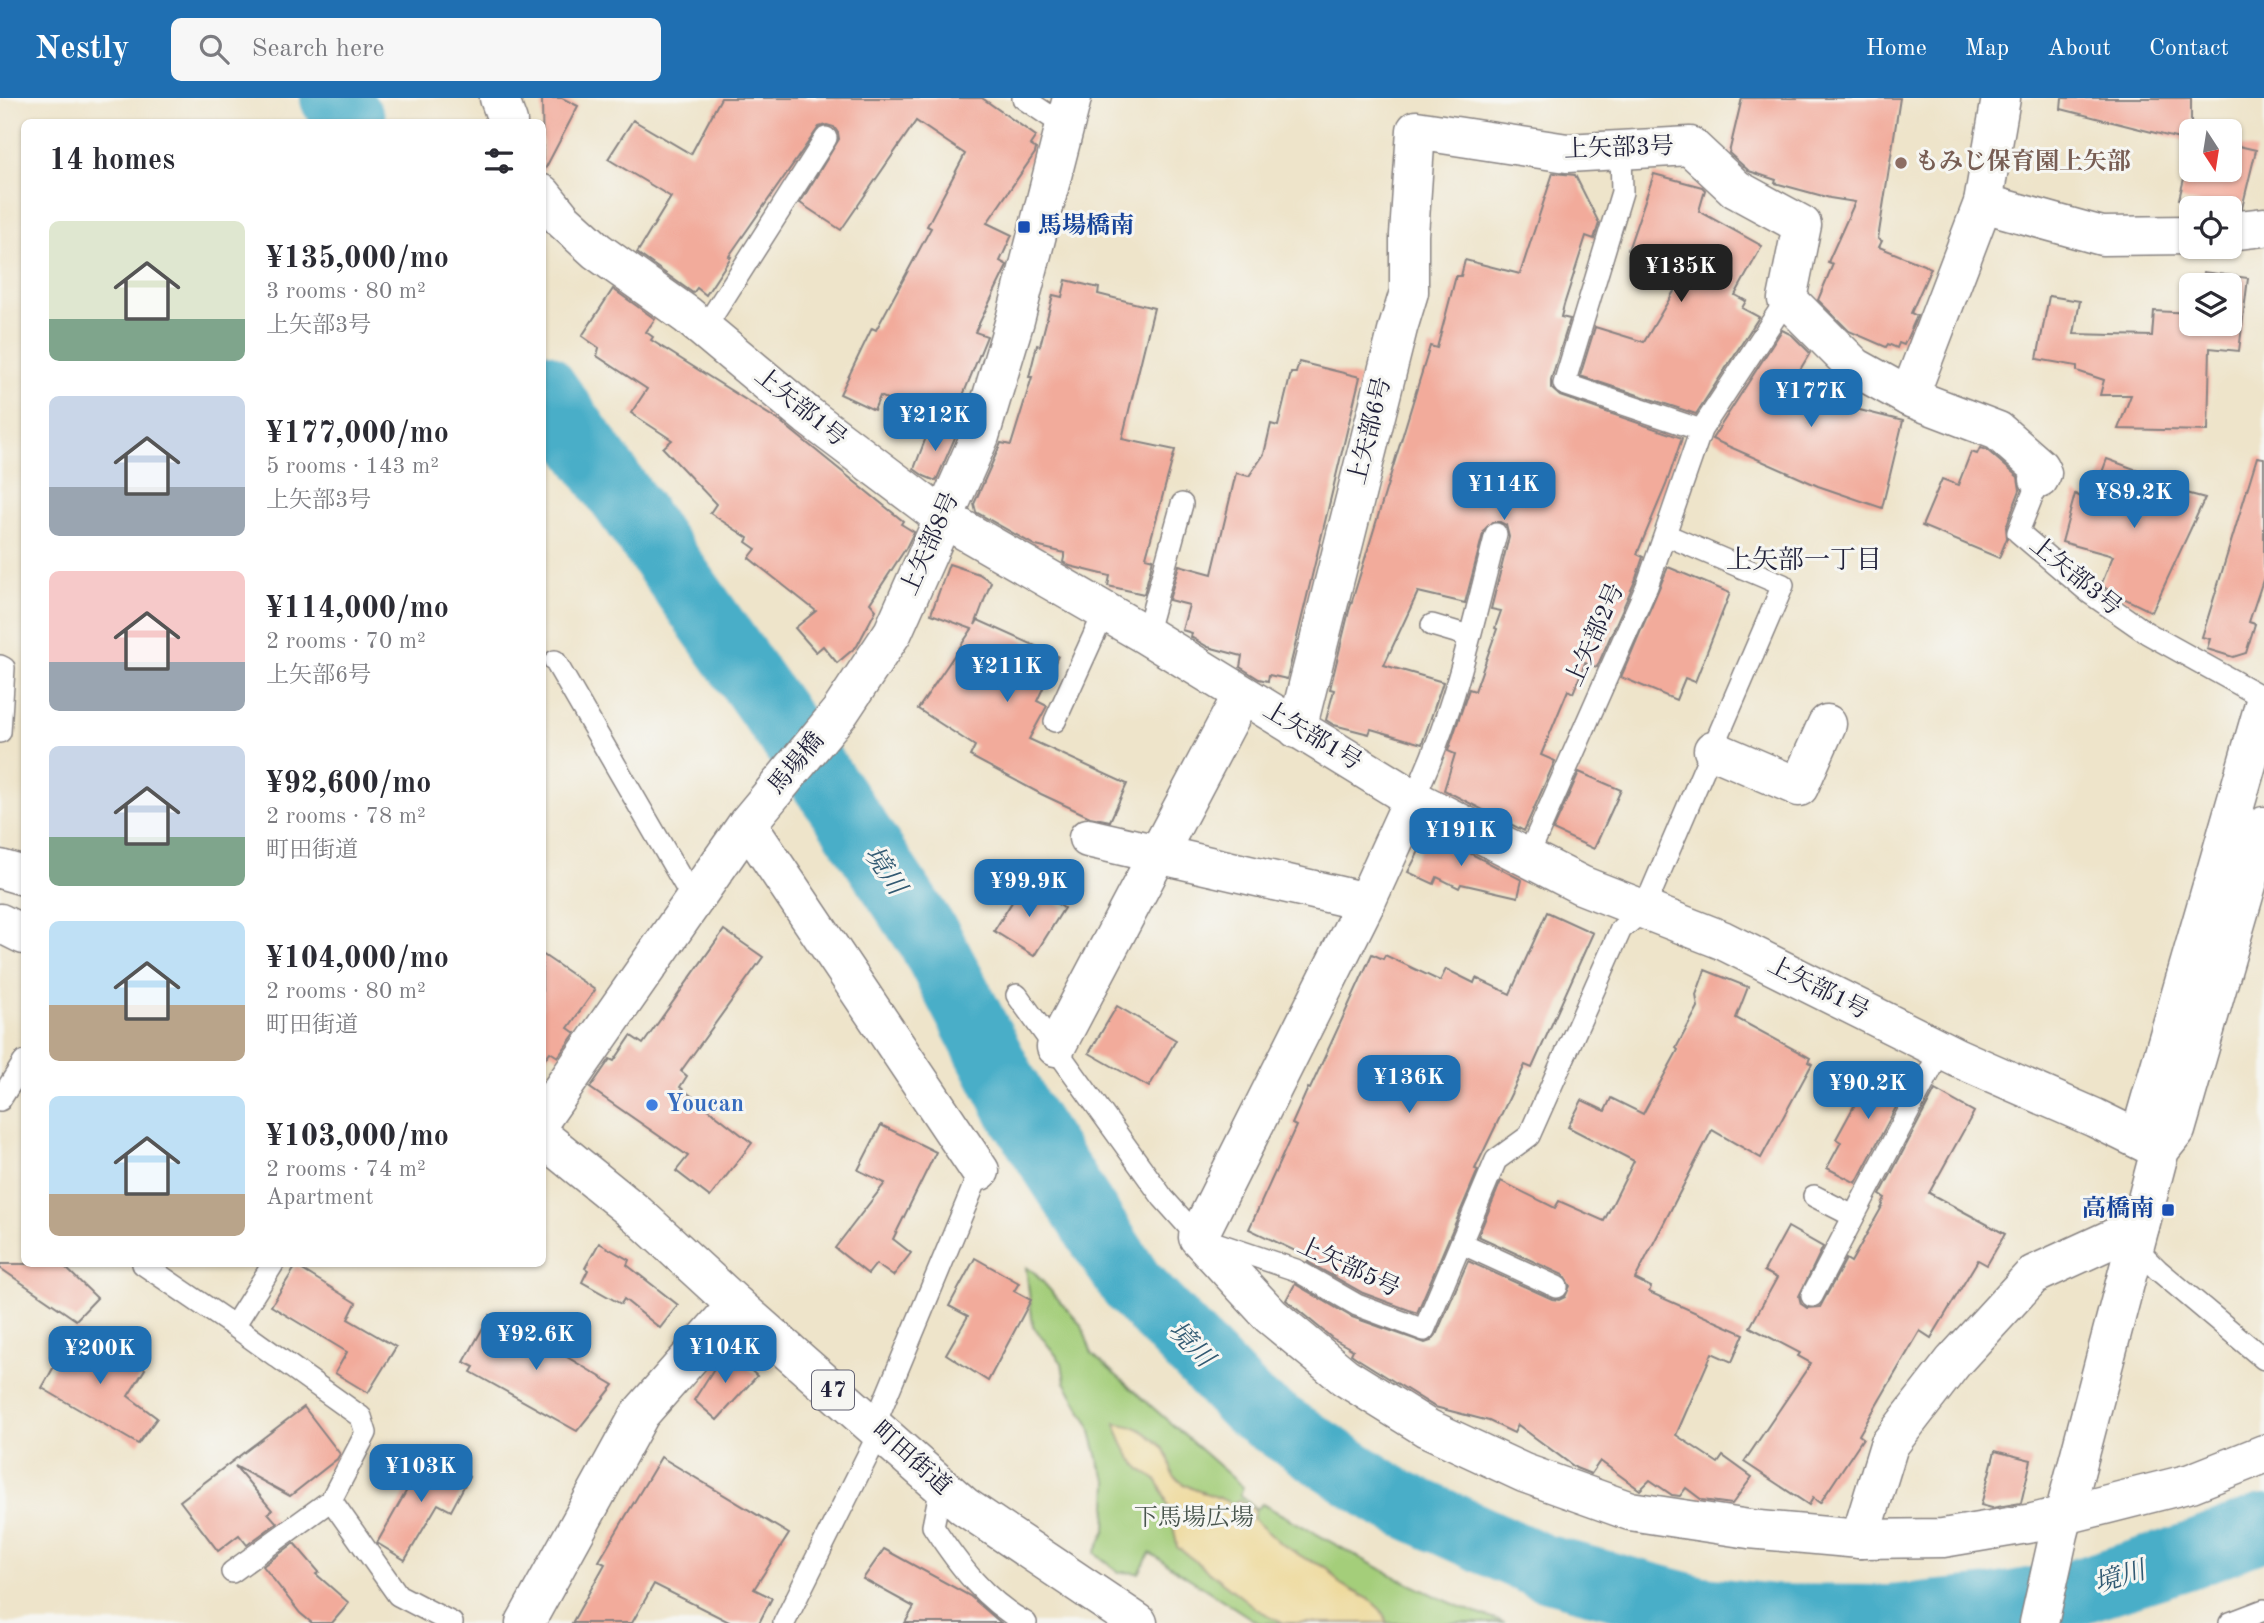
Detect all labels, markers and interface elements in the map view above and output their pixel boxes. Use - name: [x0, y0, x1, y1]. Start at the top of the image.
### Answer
- search box: [171, 18, 661, 81]
- icon: search: [195, 30, 233, 68]
- text: Nestly: [35, 33, 129, 66]
- text: Search here: [251, 36, 385, 62]
- text: Home: [1866, 37, 1927, 61]
- text: Map: [1965, 37, 2009, 61]
- text: About: [2047, 37, 2111, 61]
- text: Contact: [2149, 37, 2229, 61]
- north arrow: [2179, 119, 2242, 182]
- map controls: [2179, 119, 2242, 336]
- street label: 上矢部3号: [1564, 132, 1674, 163]
- icon: filters: [480, 142, 518, 180]
- text: 14 homes: [49, 146, 175, 176]
- place label: もみじ保育園上矢部: [1915, 148, 2131, 175]
- marker: もみじ保育園上矢部: [1893, 155, 1909, 171]
- button: locate: [2179, 196, 2242, 259]
- place label: 馬場橋南: [1038, 212, 1134, 239]
- marker: 馬場橋南: [1016, 219, 1032, 235]
- text: ¥135,000/mo: [266, 244, 449, 274]
- pin: ¥135K: [1632, 244, 1730, 304]
- icon: home: [105, 249, 189, 333]
- text: ¥135K: [1645, 255, 1717, 278]
- button: layers: [2179, 273, 2242, 336]
- text: 3 rooms · 80 m²: [266, 280, 426, 303]
- text: 上矢部3号: [266, 314, 371, 337]
- street label: 上矢部1号: [750, 362, 852, 452]
- pin: ¥177K: [1762, 370, 1860, 429]
- street label: 上矢部6号: [1343, 374, 1396, 487]
- text: ¥177K: [1775, 380, 1847, 403]
- pin: ¥212K: [886, 394, 984, 453]
- text: ¥212K: [899, 404, 971, 427]
- text: ¥177,000/mo: [266, 419, 449, 449]
- icon: home: [105, 424, 189, 508]
- text: 5 rooms · 143 m²: [266, 455, 439, 478]
- pin: ¥114K: [1455, 462, 1553, 522]
- pin: ¥89.2K: [2077, 470, 2191, 530]
- text: ¥114K: [1468, 473, 1540, 496]
- text: ¥89.2K: [2095, 481, 2173, 504]
- street label: 上矢部8号: [895, 488, 964, 599]
- text: 上矢部3号: [266, 489, 371, 512]
- street label: 上矢部3号: [2025, 531, 2127, 621]
- district label: 上矢部一丁目: [1726, 546, 1882, 574]
- street label: 上矢部2号: [1560, 579, 1629, 690]
- text: ¥114,000/mo: [266, 594, 449, 624]
- icon: home: [105, 599, 189, 683]
- text: 2 rooms · 70 m²: [266, 630, 426, 653]
- pin: ¥211K: [958, 644, 1056, 704]
- text: ¥211K: [971, 655, 1043, 678]
- text: 上矢部6号: [266, 664, 371, 687]
- street label: 上矢部1号: [1259, 696, 1367, 776]
- street label: 馬場橋: [763, 727, 829, 799]
- text: ¥92,600/mo: [266, 769, 431, 799]
- icon: home: [105, 774, 189, 858]
- text: 2 rooms · 78 m²: [266, 805, 426, 828]
- pin: ¥191K: [1412, 808, 1510, 868]
- text: ¥191K: [1425, 819, 1497, 842]
- text: 町田街道: [266, 839, 358, 862]
- water label: 境川: [859, 841, 913, 902]
- pin: ¥99.9K: [972, 860, 1086, 919]
- text: ¥99.9K: [990, 870, 1068, 893]
- text: ¥104,000/mo: [266, 944, 449, 974]
- icon: home: [105, 949, 189, 1033]
- street label: 上矢部1号: [1764, 951, 1874, 1025]
- text: 2 rooms · 80 m²: [266, 980, 426, 1003]
- text: 町田街道: [266, 1014, 358, 1037]
- pin: ¥136K: [1360, 1056, 1458, 1115]
- pin: ¥90.2K: [1811, 1062, 1925, 1121]
- text: ¥136K: [1373, 1066, 1445, 1089]
- text: ¥90.2K: [1829, 1072, 1907, 1095]
- place label: Youcan: [666, 1093, 744, 1117]
- marker: Youcan: [644, 1097, 660, 1113]
- text: ¥103,000/mo: [266, 1122, 449, 1152]
- icon: home: [105, 1124, 189, 1208]
- text: 2 rooms · 74 m²: [266, 1158, 426, 1181]
- text: Apartment: [266, 1186, 374, 1209]
- place label: 高橋南: [2082, 1195, 2154, 1222]
- marker: 高橋南: [2160, 1202, 2176, 1218]
- street label: 上矢部5号: [1293, 1231, 1404, 1302]
- pin: ¥92.6K: [479, 1312, 593, 1372]
- water label: 境川: [1163, 1316, 1221, 1375]
- text: ¥92.6K: [497, 1323, 575, 1346]
- pin: ¥200K: [51, 1326, 149, 1386]
- pin: ¥104K: [676, 1326, 774, 1385]
- text: ¥104K: [689, 1336, 761, 1359]
- text: ¥200K: [64, 1337, 136, 1360]
- road number: 47: [812, 1371, 854, 1410]
- street label: 町田街道: [867, 1416, 957, 1500]
- pin: ¥103K: [372, 1444, 470, 1504]
- text: ¥103K: [385, 1455, 457, 1478]
- park label: 下馬場広場: [1134, 1504, 1254, 1531]
- water label: 境川: [2091, 1555, 2152, 1598]

